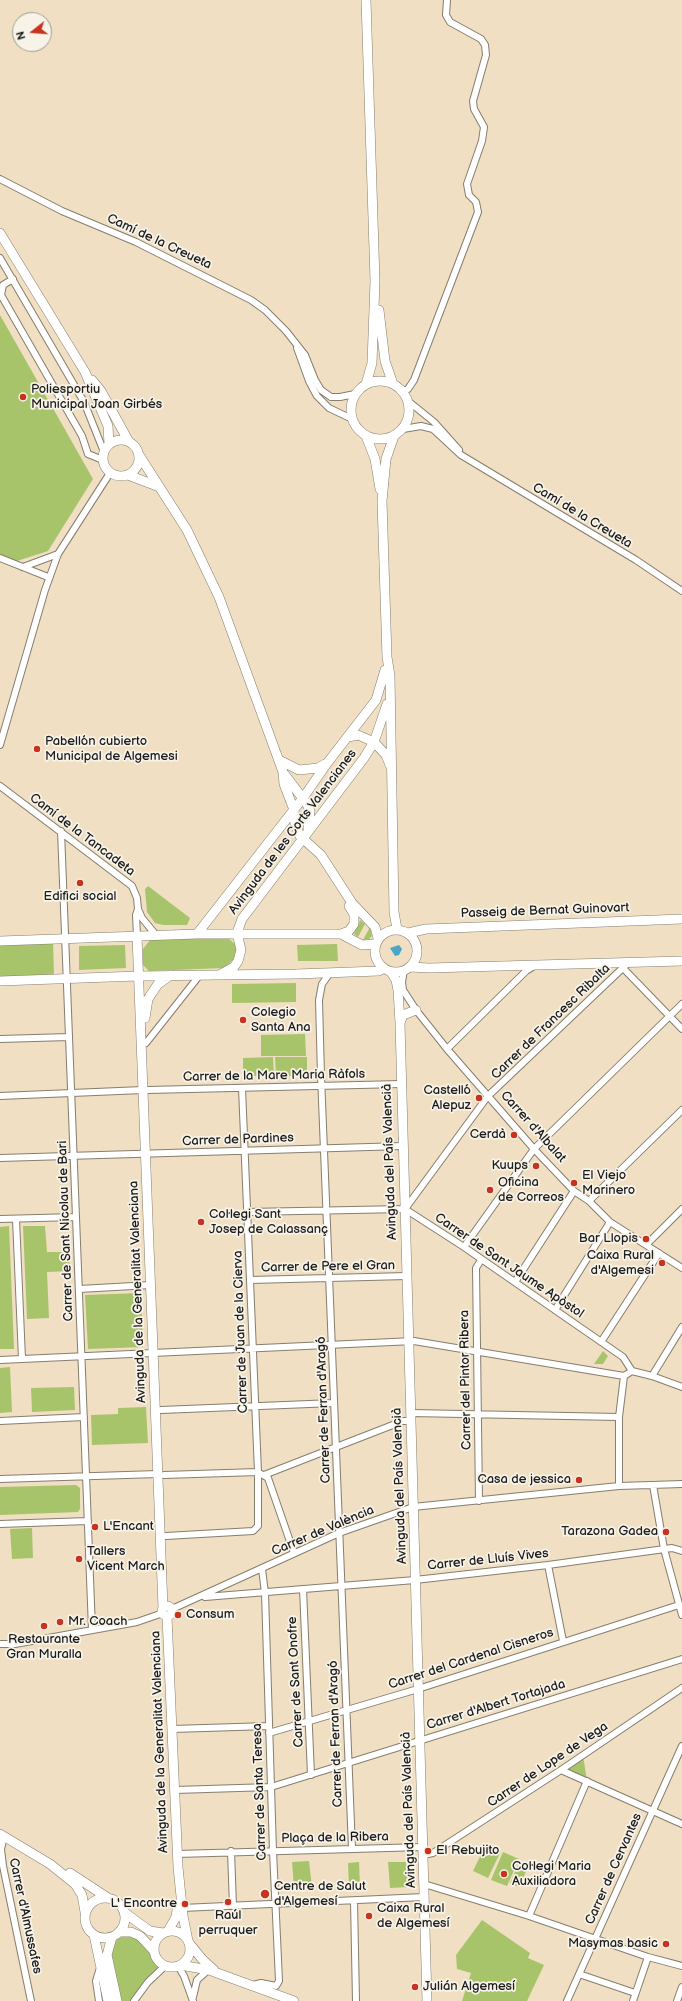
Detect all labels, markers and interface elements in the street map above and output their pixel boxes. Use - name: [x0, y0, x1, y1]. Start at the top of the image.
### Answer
- north arrow: [12, 12, 52, 52]
- text: N: [14, 30, 28, 41]
- street label: Camí de la Creueta: [104, 211, 214, 273]
- place label: Poliesportiu Municipal Joan Girbés: [31, 382, 162, 413]
- marker: Poliesportiu Municipal Joan Girbés: [18, 392, 28, 402]
- street label: Camí de la Creueta: [529, 480, 635, 552]
- place label: Pabellón cubierto Municipal de Algemesi: [45, 734, 178, 765]
- marker: Pabellón cubierto Municipal de Algemesi: [32, 744, 42, 754]
- street label: Avinguda de les Corts Valencianes: [226, 746, 360, 918]
- street label: Camí de la Tancadeta: [26, 790, 138, 880]
- marker: Edifici social: [75, 878, 85, 888]
- place label: Edifici social: [44, 889, 116, 905]
- street label: Passeig de Bernat Guinovart: [460, 900, 630, 922]
- street label: Carrer de Francesc Ribalta: [488, 961, 614, 1083]
- place label: Colegio Santa Ana: [251, 1005, 311, 1036]
- marker: Colegio Santa Ana: [238, 1015, 248, 1025]
- street label: Carrer de la Mare Maria Ràfols: [183, 1067, 365, 1085]
- place label: Castelló Alepuz: [424, 1083, 471, 1114]
- street label: Avinguda del País Valencià: [379, 1084, 401, 1240]
- street label: Carrer d'Albalat: [497, 1088, 569, 1166]
- marker: Castelló Alepuz: [474, 1093, 484, 1103]
- place label: Cerdà: [470, 1127, 506, 1143]
- street label: Carrer de Pardines: [182, 1130, 294, 1150]
- marker: Cerdà: [509, 1130, 519, 1140]
- street label: Carrer de Sant Nicolau de Bari: [55, 1140, 77, 1322]
- place label: Kuups: [491, 1158, 528, 1174]
- marker: Kuups: [531, 1161, 541, 1171]
- place label: El Viejo Marinero: [582, 1168, 635, 1199]
- place label: Oficina de Correos: [498, 1175, 564, 1206]
- marker: El Viejo Marinero: [569, 1178, 579, 1188]
- street label: Avinguda de la Generalitat Valenciana: [126, 1181, 150, 1403]
- marker: Oficina de Correos: [485, 1185, 495, 1195]
- place label: Col·legi Sant Josep de Calassanç: [209, 1207, 328, 1238]
- street label: Carrer de Sant Jaume Apòstol: [431, 1210, 587, 1322]
- marker: Col·legi Sant Josep de Calassanç: [196, 1217, 206, 1227]
- place label: Bar Llopis: [579, 1231, 638, 1247]
- marker: Bar Llopis: [641, 1234, 651, 1244]
- place label: Caixa Rural d'Algemesi: [587, 1248, 654, 1279]
- street label: Carrer de Juan de la Cierva: [230, 1250, 252, 1414]
- street label: Carrer de Pere el Gran: [261, 1258, 395, 1276]
- marker: Caixa Rural d'Algemesi: [657, 1258, 667, 1268]
- street label: Carrer del Pintor Ribera: [457, 1310, 475, 1450]
- street label: Carrer de Ferran d'Aragó: [314, 1336, 334, 1484]
- street label: Avinguda del País Valencià: [389, 1408, 411, 1564]
- place label: Casa de jessica: [477, 1472, 571, 1488]
- marker: Casa de jessica: [574, 1475, 584, 1485]
- street label: Carrer de València: [269, 1502, 377, 1560]
- place label: L'Encant: [103, 1519, 154, 1535]
- marker: L'Encant: [90, 1522, 100, 1532]
- place label: Tarazona Gadea: [561, 1524, 658, 1540]
- marker: Tarazona Gadea: [661, 1527, 671, 1537]
- place label: Tallers Vicent March: [87, 1544, 165, 1575]
- street label: Carrer de Lluís Vives: [427, 1546, 549, 1574]
- marker: Tallers Vicent March: [74, 1554, 84, 1564]
- place label: Consum: [186, 1607, 234, 1623]
- marker: Consum: [173, 1610, 183, 1620]
- place label: Mr. Coach: [68, 1614, 127, 1630]
- street label: Carrer de Sant Onofre: [285, 1616, 307, 1748]
- marker: Mr. Coach: [55, 1617, 65, 1627]
- marker: Restaurante Gran Muralla: [39, 1621, 49, 1631]
- street label: Carrer del Cardenal Cisneros: [387, 1625, 555, 1693]
- street label: Avinguda de la Generalitat Valenciana: [148, 1631, 172, 1853]
- place label: Restaurante Gran Muralla: [6, 1632, 82, 1663]
- street label: Carrer de Ferran d'Aragó: [326, 1660, 346, 1808]
- street label: Carrer d'Albert Tortajada: [425, 1676, 567, 1734]
- street label: Carrer de Lope de Vega: [485, 1719, 611, 1811]
- street label: Carrer de Santa Teresa: [250, 1723, 270, 1861]
- street label: Avinguda del País Valencià: [398, 1732, 420, 1888]
- street label: Carrer de Cervantes: [582, 1811, 646, 1927]
- street label: Plaça de la Ribera: [281, 1829, 389, 1847]
- place label: El Rebujito: [436, 1843, 499, 1859]
- marker: El Rebujito: [423, 1846, 433, 1856]
- street label: Carrer d'Almussafes: [5, 1857, 45, 1975]
- place label: Col·legi Maria Auxiliadora: [512, 1859, 591, 1890]
- marker: Col·legi Maria Auxiliadora: [499, 1869, 509, 1879]
- place label: Centre de Salut d'Algemesí: [274, 1879, 366, 1910]
- marker: Centre de Salut d'Algemesí: [259, 1888, 271, 1900]
- place label: L' Encontre: [110, 1896, 177, 1912]
- marker: Raúl perruquer: [223, 1897, 233, 1907]
- marker: L' Encontre: [180, 1899, 190, 1909]
- place label: Caixa Rural de Algemesí: [377, 1901, 450, 1932]
- place label: Raúl perruquer: [198, 1908, 258, 1939]
- marker: Caixa Rural de Algemesí: [364, 1911, 374, 1921]
- place label: Masymas basic: [568, 1936, 658, 1952]
- marker: Masymas basic: [661, 1939, 671, 1949]
- place label: Julián Algemesí: [423, 1979, 515, 1995]
- marker: Julián Algemesí: [410, 1982, 420, 1992]

